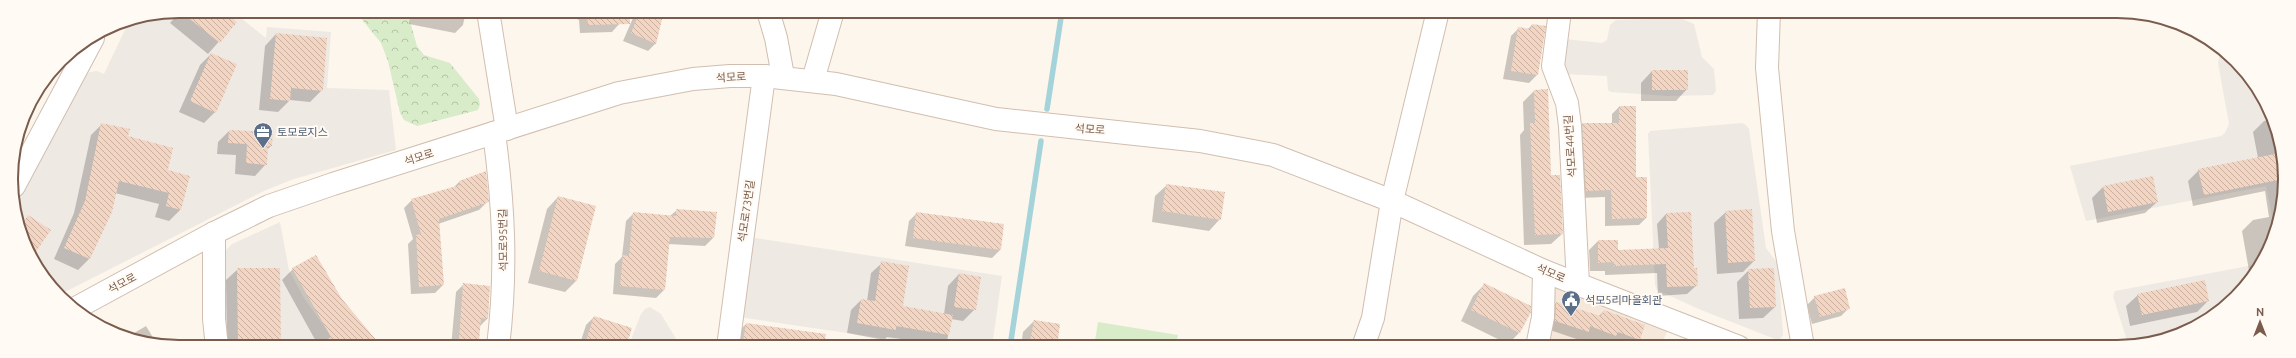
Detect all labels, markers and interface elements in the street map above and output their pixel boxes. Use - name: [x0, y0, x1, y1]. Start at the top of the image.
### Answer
- street label: 석모로: [716, 70, 746, 84]
- street label: 석모로44번길: [1562, 114, 1578, 178]
- office icon: 토모로지스: [252, 121, 274, 149]
- street label: 석모로: [1074, 122, 1106, 136]
- place label: 토모로지스: [277, 126, 328, 138]
- street label: 석모로: [403, 147, 435, 167]
- street label: 석모로73번길: [736, 179, 756, 243]
- street label: 석모로95번길: [496, 208, 510, 272]
- street label: 석모로: [1535, 262, 1567, 284]
- street label: 석모로: [106, 271, 138, 295]
- public building icon: 석모5리마을회관: [1560, 289, 1582, 317]
- place label: 석모5리마을회관: [1585, 294, 1662, 306]
- north arrow: [2240, 302, 2280, 342]
- text: N: [2256, 306, 2264, 318]

